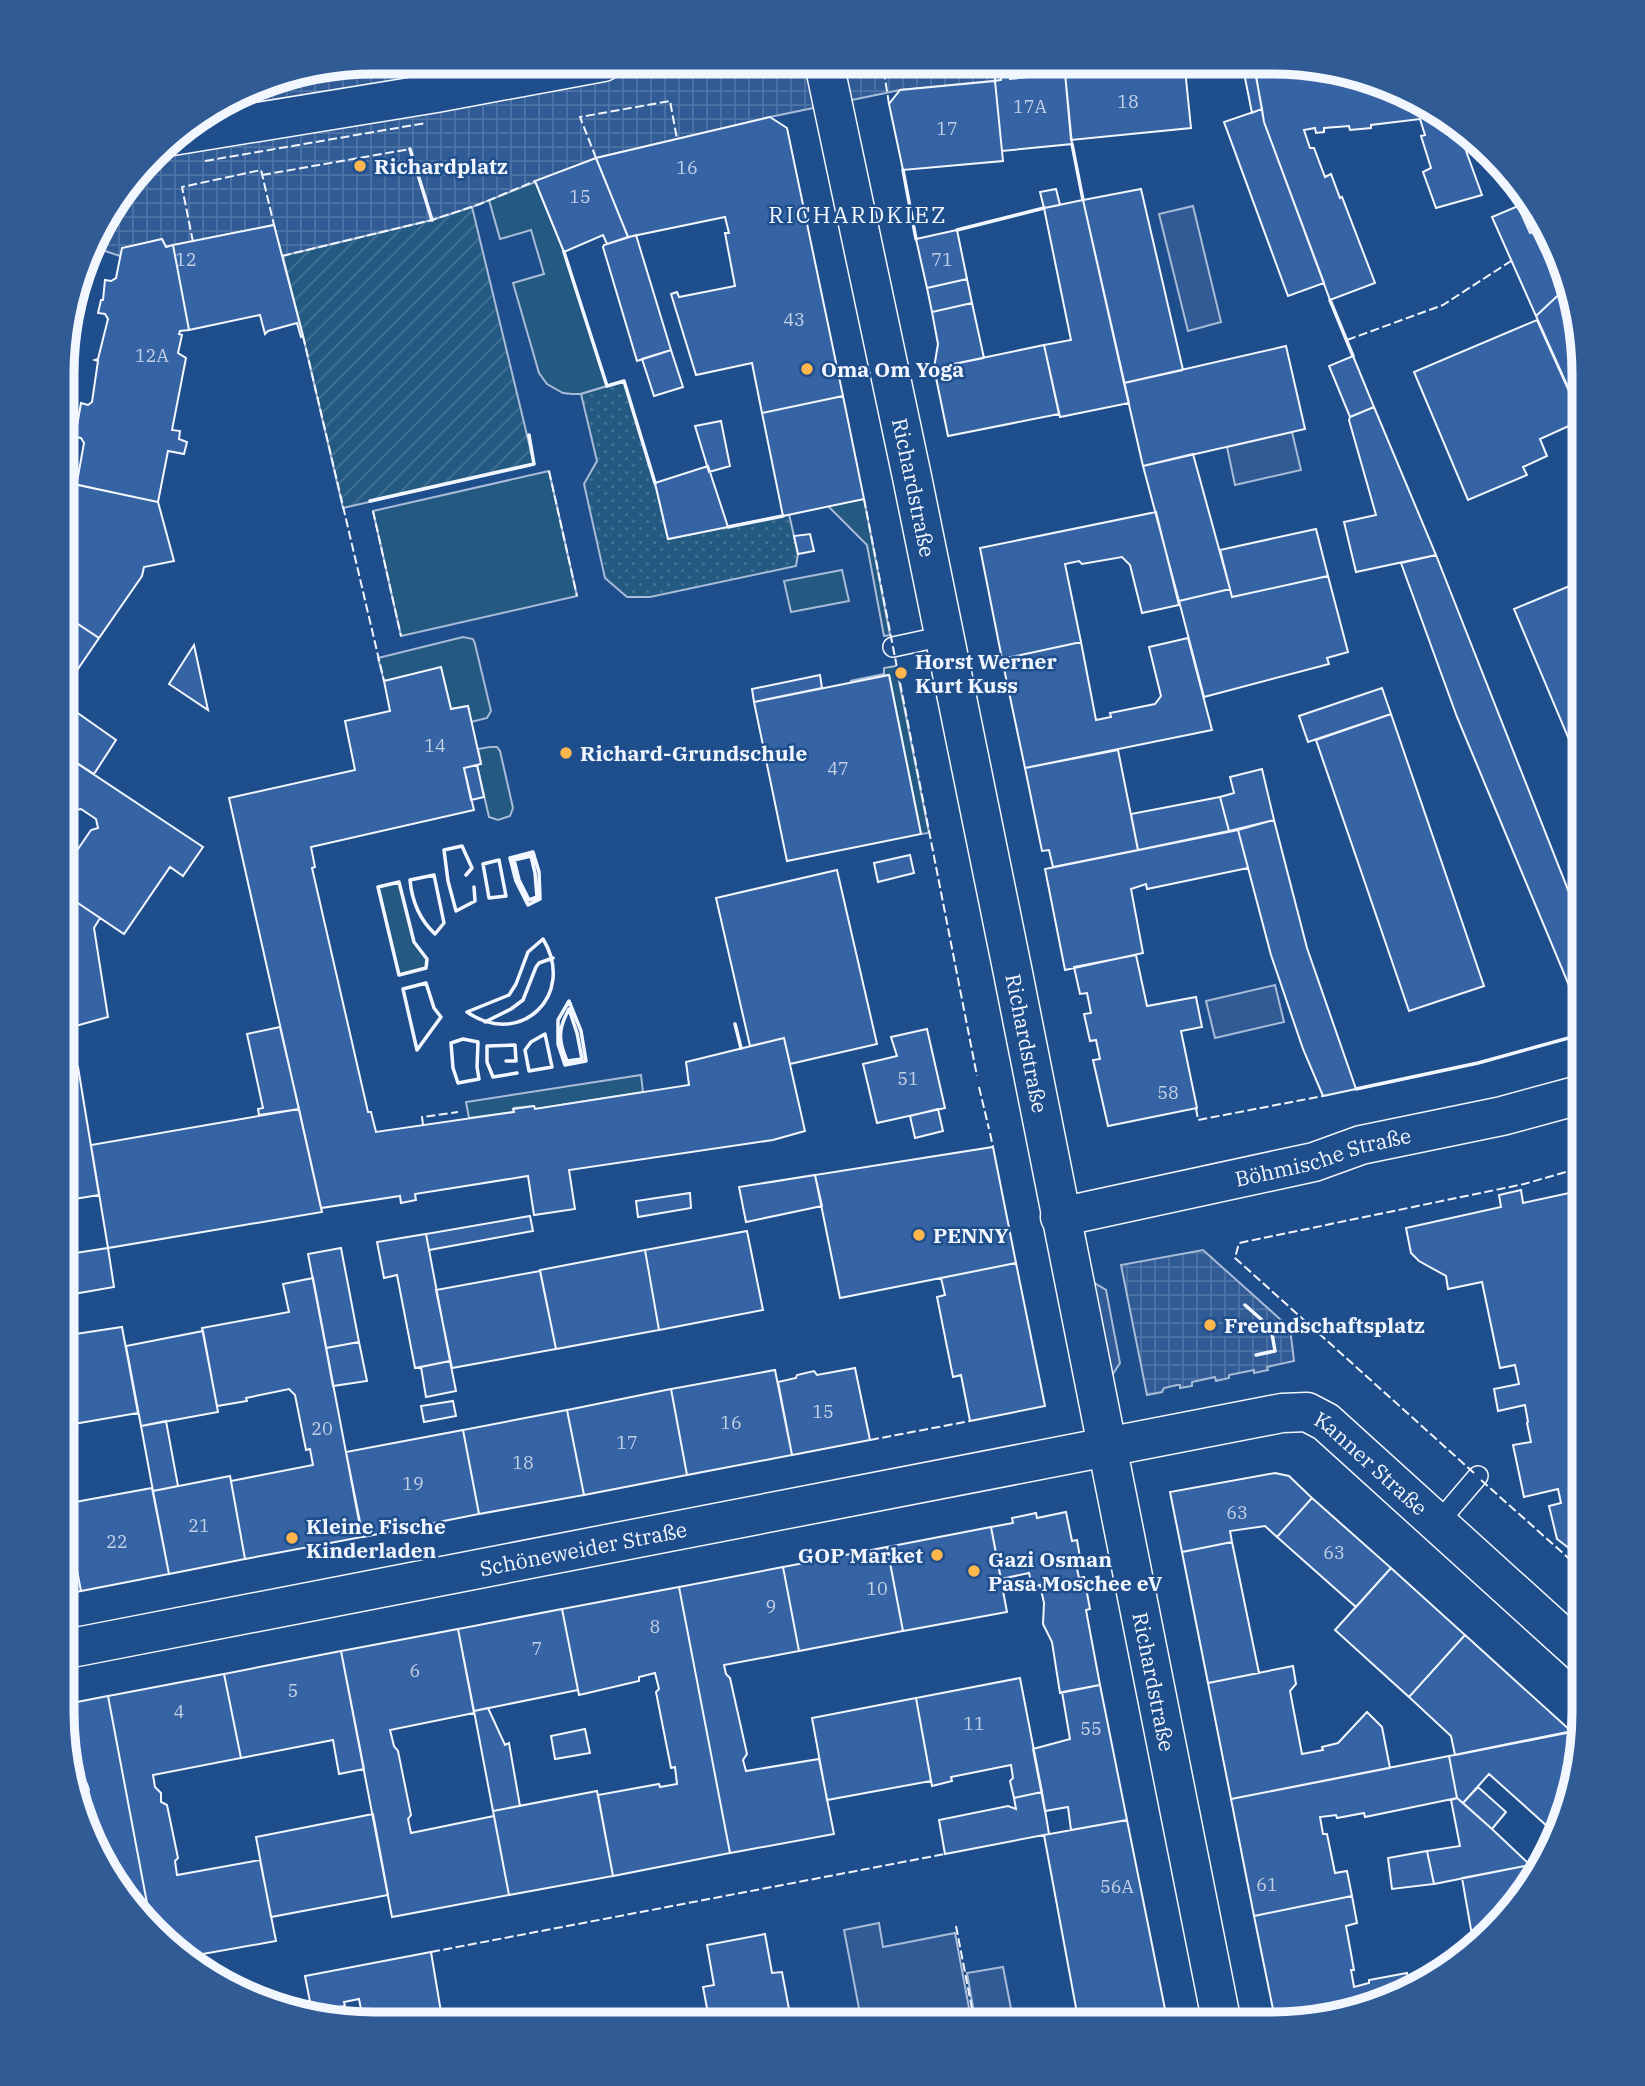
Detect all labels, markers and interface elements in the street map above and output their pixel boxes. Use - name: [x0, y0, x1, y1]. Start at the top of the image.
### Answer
- house number: 18: [1117, 90, 1139, 113]
- house number: 17A: [1013, 95, 1048, 118]
- house number: 17: [936, 117, 958, 140]
- place label: Richardplatz: [374, 152, 508, 180]
- house number: 16: [676, 156, 698, 179]
- marker: Richardplatz: [352, 158, 368, 174]
- house number: 15: [569, 185, 591, 208]
- district label: RICHARDKIEZ: [768, 199, 948, 229]
- house number: 12: [175, 248, 197, 271]
- house number: 71: [931, 248, 953, 271]
- house number: 43: [783, 308, 805, 331]
- house number: 12A: [135, 344, 170, 367]
- place label: Oma Om Yoga: [821, 355, 964, 383]
- marker: Oma Om Yoga: [799, 361, 815, 377]
- street label: Richardstraße: [886, 415, 942, 560]
- place label: Horst Werner Kurt Kuss: [915, 647, 1058, 699]
- marker: Horst Werner Kurt Kuss: [893, 665, 909, 681]
- house number: 14: [424, 734, 446, 757]
- place label: Richard-Grundschule: [580, 739, 807, 767]
- marker: Richard-Grundschule: [558, 745, 574, 761]
- house number: 47: [827, 757, 849, 780]
- street label: Richardstraße: [999, 971, 1054, 1115]
- house number: 51: [897, 1067, 919, 1090]
- house number: 58: [1157, 1081, 1179, 1104]
- street label: Böhmische Straße: [1232, 1121, 1414, 1193]
- place label: PENNY: [933, 1221, 1009, 1249]
- marker: PENNY: [911, 1227, 927, 1243]
- place label: Freundschaftsplatz: [1224, 1311, 1425, 1339]
- marker: Freundschaftsplatz: [1202, 1317, 1218, 1333]
- house number: 15: [812, 1400, 834, 1423]
- street label: Kanner Straße: [1310, 1404, 1434, 1521]
- house number: 16: [720, 1411, 742, 1434]
- house number: 20: [311, 1417, 333, 1440]
- house number: 17: [616, 1431, 638, 1454]
- house number: 18: [512, 1451, 534, 1474]
- house number: 19: [402, 1472, 424, 1495]
- house number: 63: [1226, 1501, 1248, 1524]
- place label: Kleine Fische Kinderladen: [306, 1512, 446, 1564]
- house number: 21: [188, 1514, 210, 1537]
- street label: Schöneweider Straße: [477, 1515, 689, 1582]
- house number: 22: [106, 1530, 128, 1553]
- marker: Kleine Fische Kinderladen: [284, 1530, 300, 1546]
- place label: GOP Market: [798, 1541, 923, 1569]
- house number: 63: [1323, 1541, 1345, 1564]
- place label: Gazi Osman Pasa Moschee eV: [988, 1545, 1163, 1597]
- marker: GOP Market: [929, 1547, 945, 1563]
- marker: Gazi Osman Pasa Moschee eV: [966, 1563, 982, 1579]
- house number: 10: [866, 1577, 888, 1600]
- house number: 9: [766, 1595, 776, 1618]
- street label: Richardstraße: [1126, 1610, 1181, 1754]
- house number: 8: [650, 1615, 660, 1638]
- house number: 7: [532, 1637, 542, 1660]
- house number: 6: [410, 1659, 420, 1682]
- house number: 5: [288, 1679, 298, 1702]
- house number: 4: [174, 1700, 184, 1723]
- house number: 11: [963, 1712, 985, 1735]
- house number: 55: [1080, 1717, 1102, 1740]
- house number: 61: [1256, 1873, 1278, 1896]
- house number: 56A: [1100, 1875, 1135, 1898]

